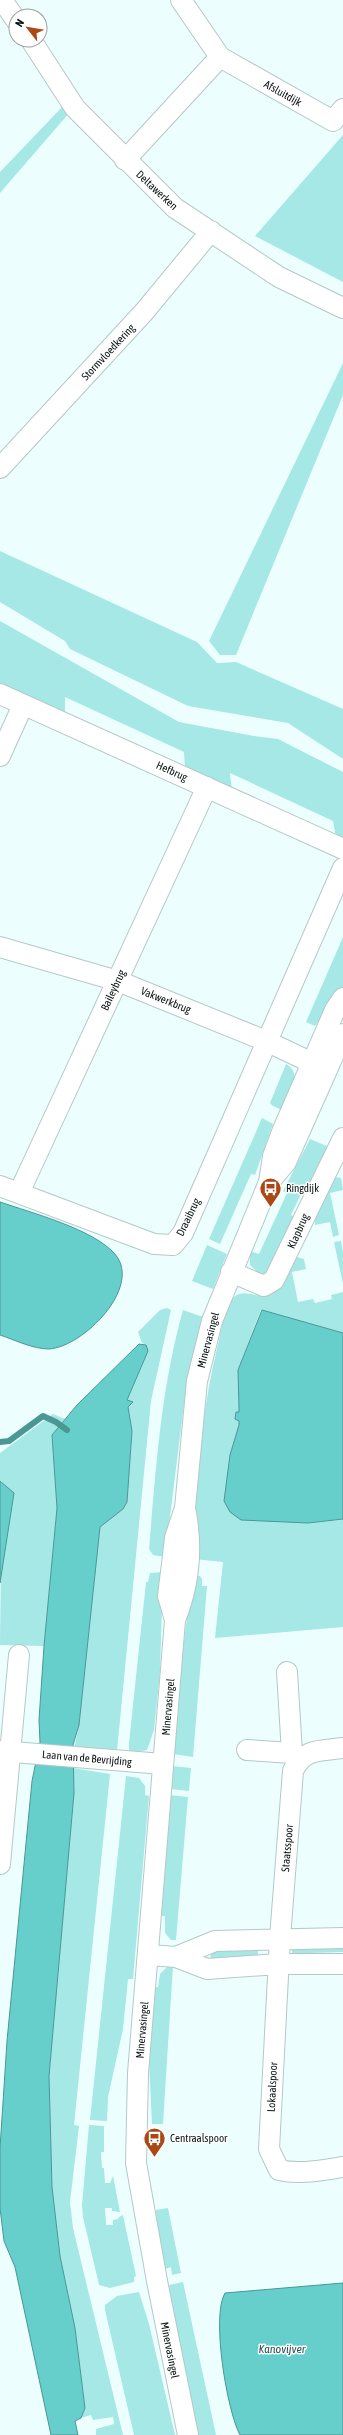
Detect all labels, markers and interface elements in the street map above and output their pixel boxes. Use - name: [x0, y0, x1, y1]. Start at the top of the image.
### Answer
- north arrow: [8, 8, 48, 48]
- text: N: [13, 17, 26, 29]
- street label: Afsluitdijk: [262, 78, 304, 108]
- street label: Deltawerken: [134, 168, 180, 212]
- street label: Stormvloedkering: [79, 321, 137, 382]
- street label: Hefbrug: [155, 759, 190, 783]
- street label: Baileybrug: [98, 967, 128, 1012]
- street label: Vakwerkbrug: [139, 984, 193, 1016]
- bus stop icon: Ringdijk: [258, 1175, 284, 1208]
- place label: Ringdijk: [286, 1182, 319, 1194]
- street label: Draaibrug: [174, 1196, 202, 1238]
- street label: Klapbrug: [285, 1211, 311, 1250]
- street label: Minervasingel: [195, 1311, 221, 1369]
- street label: Minervasingel: [160, 1678, 176, 1736]
- street label: Laan van de Bevrijding: [42, 1748, 133, 1768]
- street label: Staatsspoor: [279, 1823, 295, 1872]
- street label: Minervasingel: [134, 2001, 150, 2059]
- street label: Lokaalspoor: [265, 2061, 279, 2112]
- bus stop icon: Centraalspoor: [142, 2125, 168, 2158]
- place label: Centraalspoor: [170, 2132, 228, 2144]
- street label: Minervasingel: [159, 2321, 181, 2379]
- water label: Kanovijver: [259, 2342, 306, 2356]

